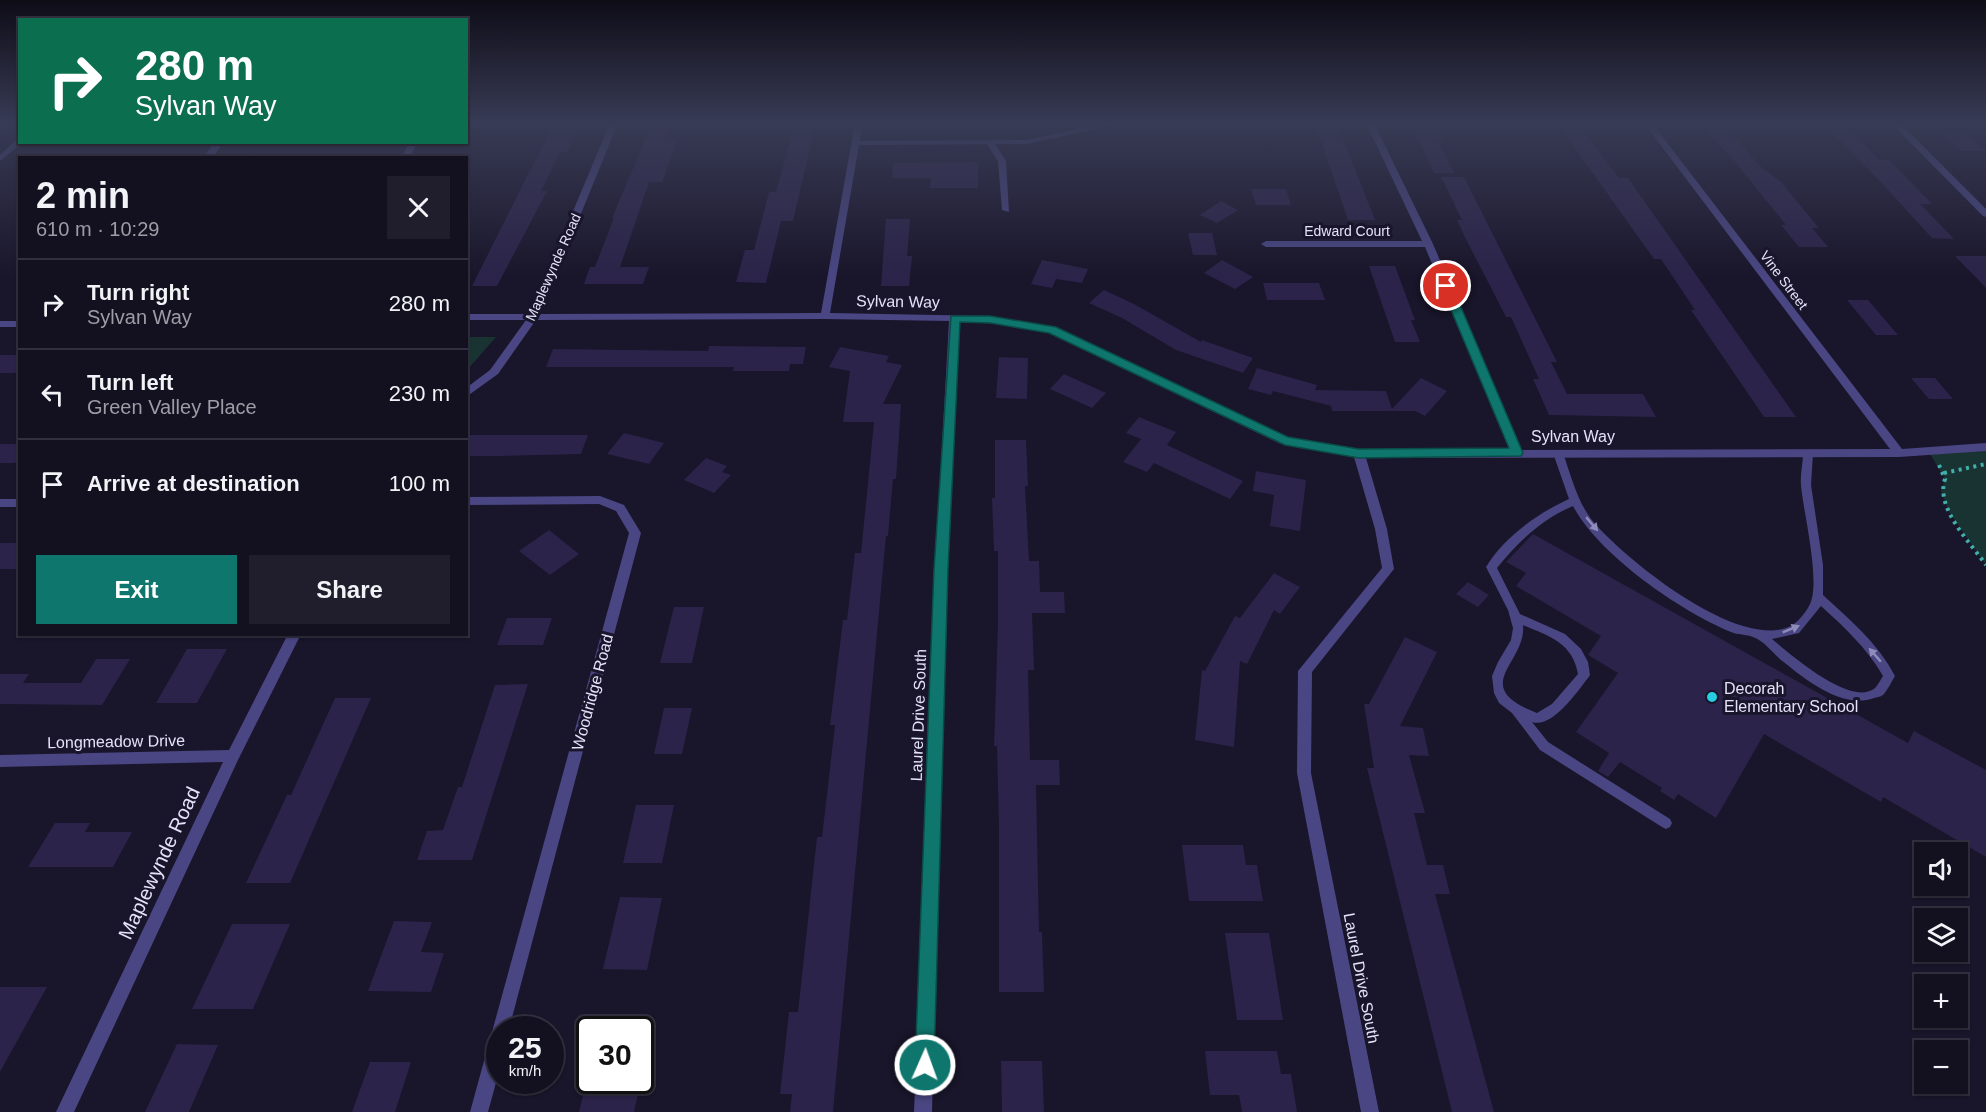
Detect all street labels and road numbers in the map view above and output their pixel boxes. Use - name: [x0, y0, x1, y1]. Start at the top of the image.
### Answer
- street label: Maplewynde Road: [522, 211, 584, 323]
- street label: Edward Court: [1304, 223, 1390, 239]
- street label: Vine Street: [1757, 248, 1811, 312]
- street label: Sylvan Way: [856, 292, 940, 311]
- street label: Sylvan Way: [1531, 428, 1615, 445]
- street label: Woodridge Road: [569, 632, 616, 752]
- street label: Laurel Drive South: [908, 649, 929, 782]
- street label: Longmeadow Drive: [47, 732, 185, 751]
- street label: Maplewynde Road: [114, 783, 204, 943]
- street label: Laurel Drive South: [1341, 911, 1382, 1045]

